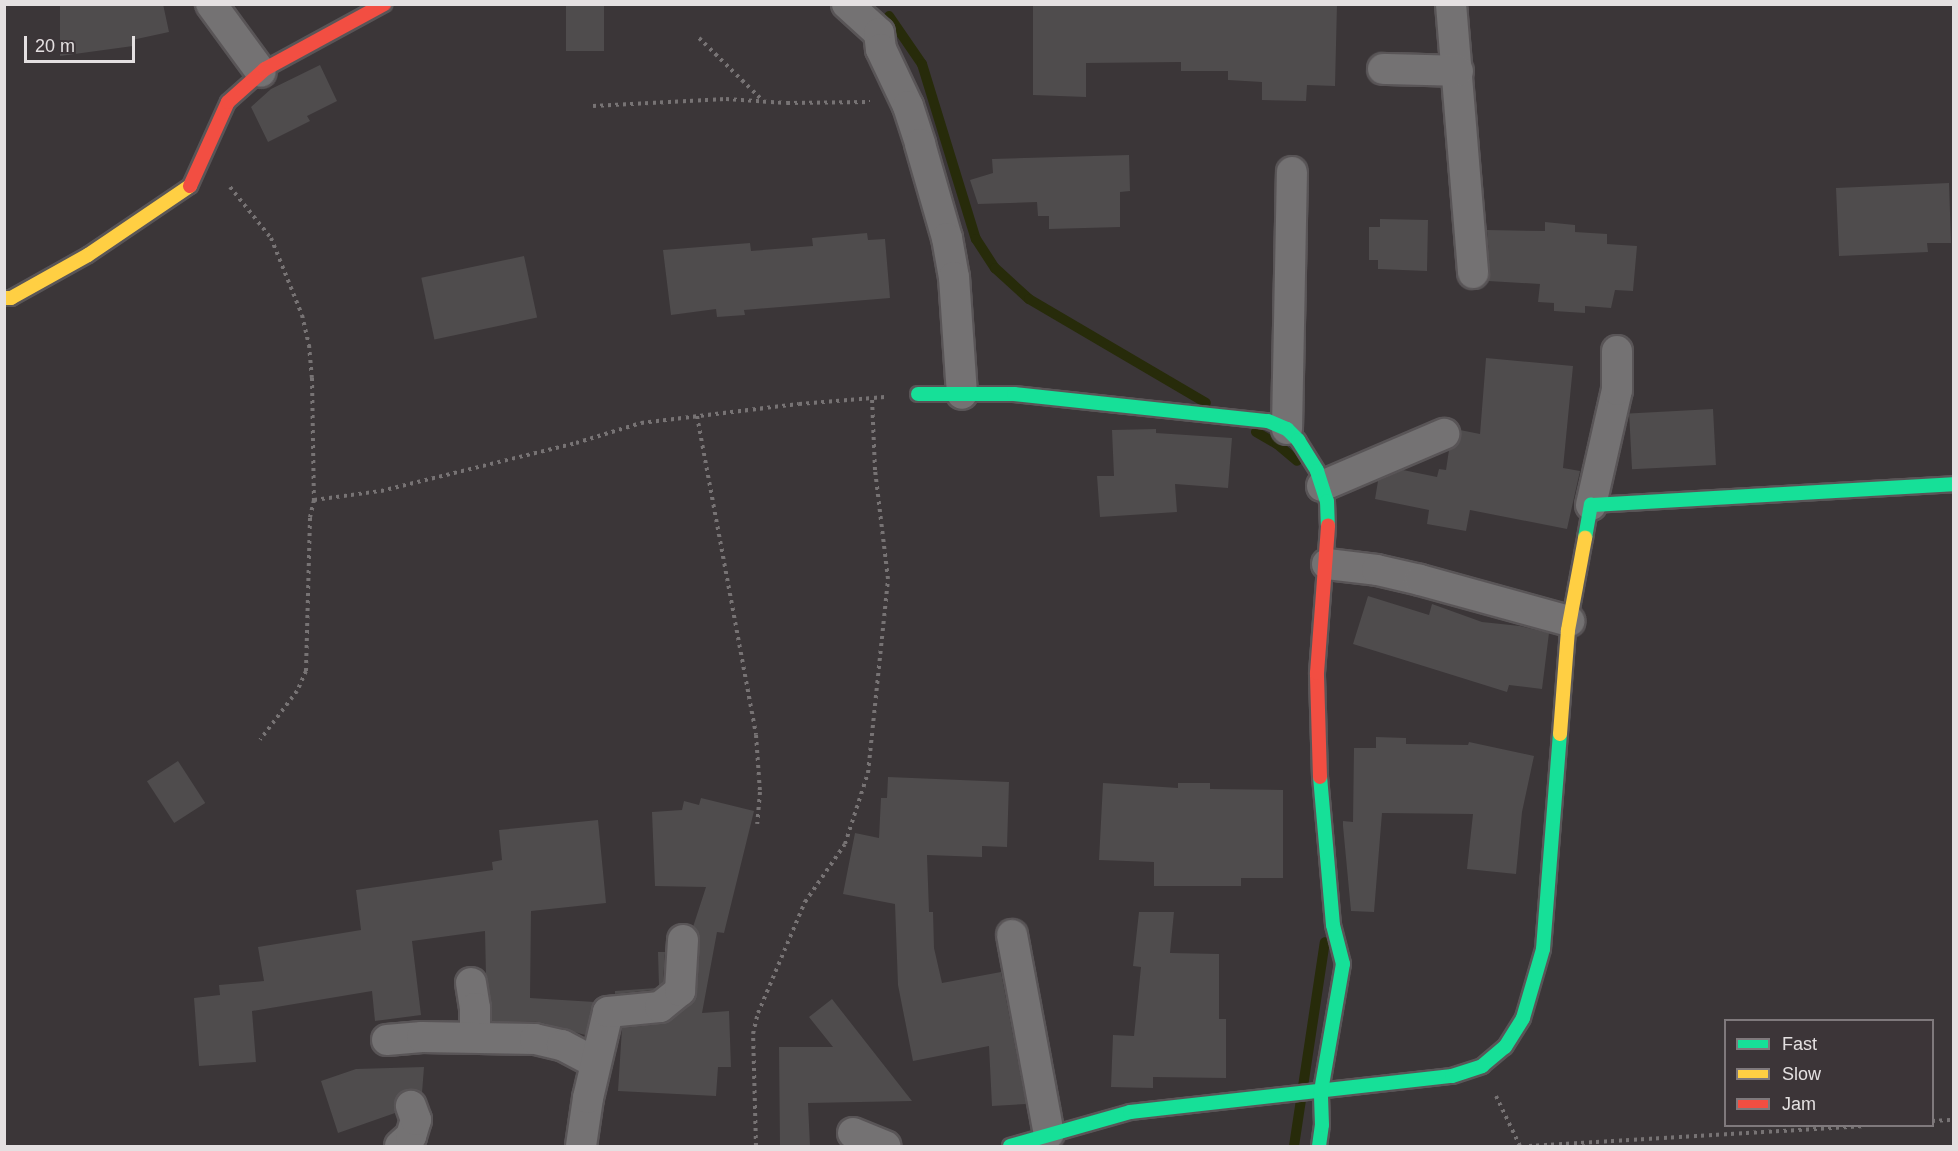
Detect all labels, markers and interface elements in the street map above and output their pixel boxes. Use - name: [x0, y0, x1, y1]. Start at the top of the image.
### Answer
- scale bar: [27, 24, 138, 62]
- text: 20 m: [35, 36, 75, 56]
- legend: [1724, 1019, 1934, 1127]
- text: Fast: [1782, 1034, 1817, 1054]
- text: Slow: [1782, 1064, 1821, 1084]
- text: Jam: [1782, 1094, 1816, 1114]

